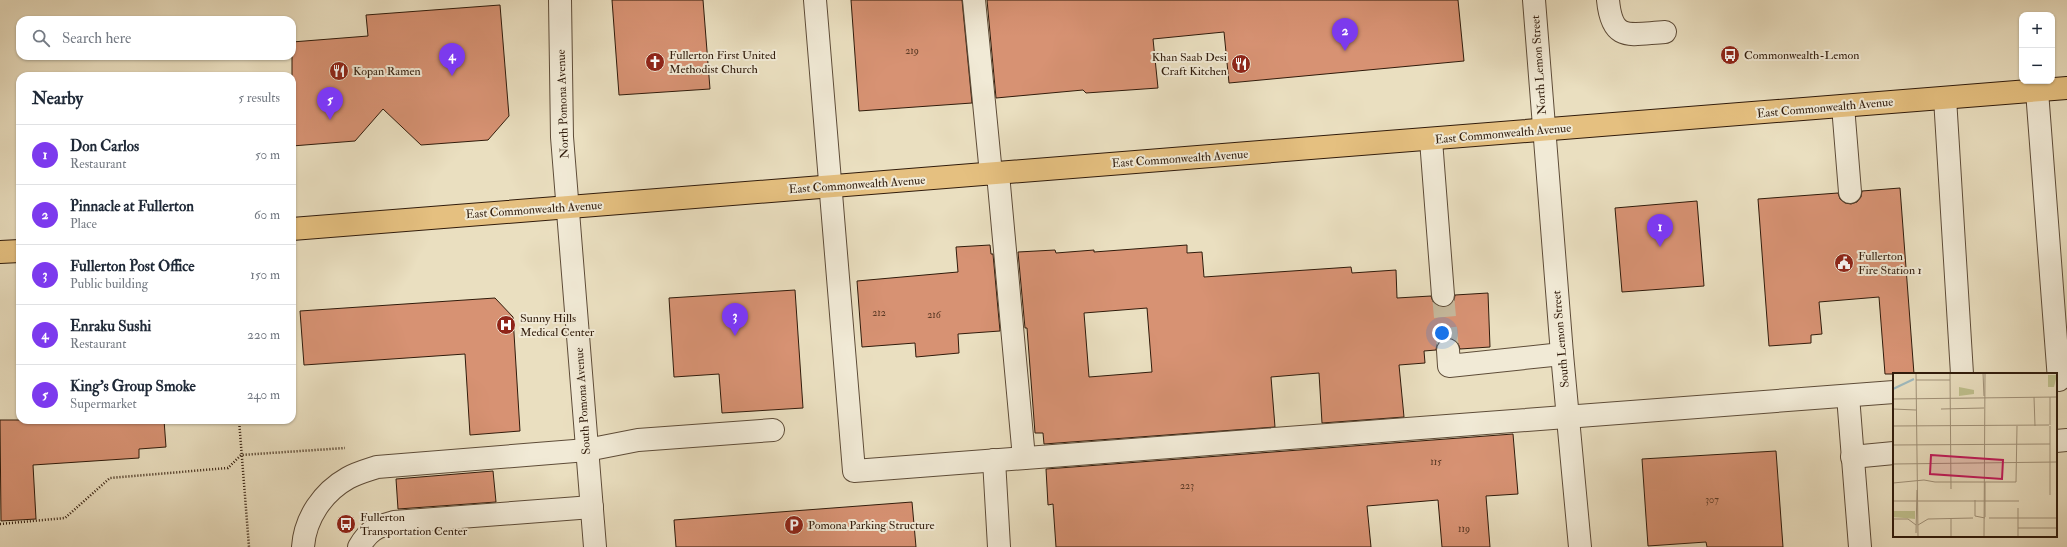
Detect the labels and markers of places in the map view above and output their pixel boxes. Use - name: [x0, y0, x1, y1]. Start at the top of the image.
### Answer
- pin: 2: [1332, 18, 1358, 51]
- pin: 4: [439, 43, 465, 76]
- bus stop icon: Commonwealth-Lemon: [1719, 44, 1741, 66]
- place label: Fullerton First United Methodist Church: [669, 48, 776, 77]
- place label: Commonwealth-Lemon: [1744, 48, 1859, 63]
- place label: Khan Saab Desi Craft Kitchen: [1152, 50, 1227, 79]
- church icon: Fullerton First United Methodist Church: [644, 51, 666, 73]
- restaurant icon: Khan Saab Desi Craft Kitchen: [1230, 53, 1252, 75]
- restaurant icon: Kopan Ramen: [328, 60, 350, 82]
- place label: Kopan Ramen: [353, 64, 421, 79]
- pin: 5: [317, 87, 343, 120]
- pin: 1: [1647, 214, 1673, 247]
- place label: Fullerton Fire Station 1: [1858, 249, 1922, 278]
- public building icon: Fullerton Fire Station 1: [1833, 252, 1855, 274]
- pin: 3: [722, 303, 748, 336]
- place label: Sunny Hills Medical Center: [520, 311, 595, 340]
- hospital icon: Sunny Hills Medical Center: [495, 314, 517, 336]
- place label: Fullerton Transportation Center: [360, 510, 468, 539]
- bus stop icon: Fullerton Transportation Center: [335, 513, 357, 535]
- parking icon: Pomona Parking Structure: [783, 514, 805, 536]
- place label: Pomona Parking Structure: [808, 518, 934, 533]

